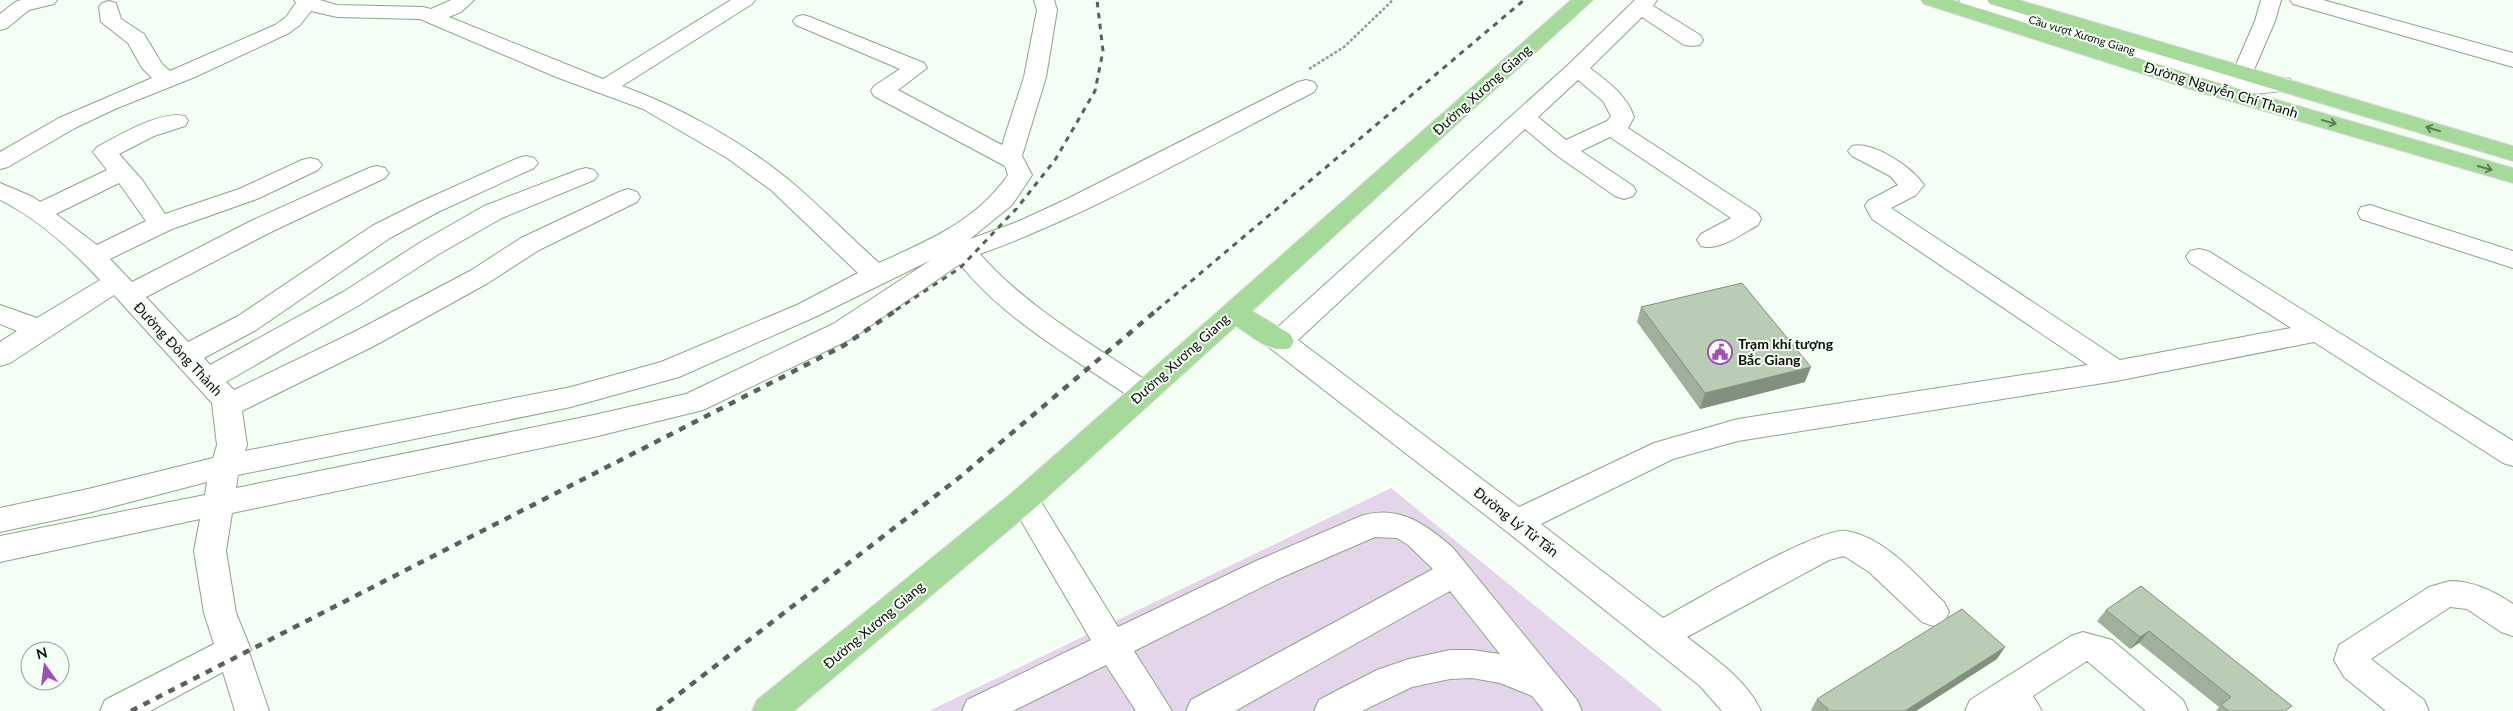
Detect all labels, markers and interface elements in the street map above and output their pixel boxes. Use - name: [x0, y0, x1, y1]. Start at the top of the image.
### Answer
- street label: Cầu vượt Xương Giang: [2027, 12, 2137, 57]
- street label: Đường Xương Giang: [1429, 41, 1535, 138]
- street label: Đường Nguyễn Chí Thanh: [2142, 58, 2300, 121]
- one-way arrow: [2321, 118, 2337, 128]
- one-way arrow: [2425, 124, 2441, 134]
- one-way arrow: [2477, 163, 2493, 173]
- street label: Đường Đông Thành: [131, 298, 226, 399]
- street label: Đường Xương Giang: [1127, 310, 1233, 407]
- place label: Trạm khí tượng Bắc Giang: [1738, 335, 1834, 368]
- public building icon: Trạm khí tượng Bắc Giang: [1707, 339, 1733, 365]
- street label: Đường Lý Tử Tấn: [1471, 483, 1562, 560]
- street label: Đường Xương Giang: [820, 577, 928, 672]
- north arrow: [20, 641, 70, 691]
- text: N: [34, 643, 49, 662]

